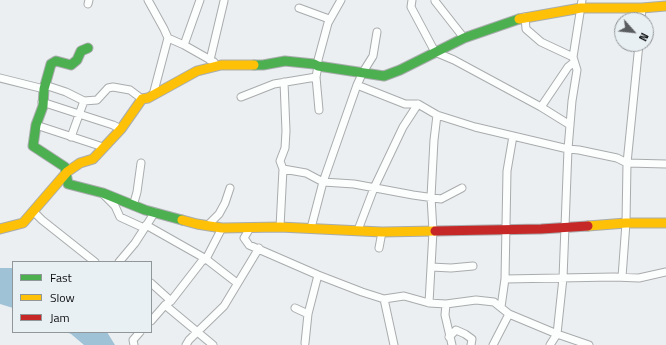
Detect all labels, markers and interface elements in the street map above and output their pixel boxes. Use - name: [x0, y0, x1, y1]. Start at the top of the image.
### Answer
- north arrow: [614, 12, 654, 52]
- text: N: [635, 30, 653, 44]
- legend: [12, 261, 152, 333]
- text: Fast: [50, 268, 72, 287]
- text: Slow: [50, 288, 75, 307]
- text: Jam: [50, 308, 70, 327]

